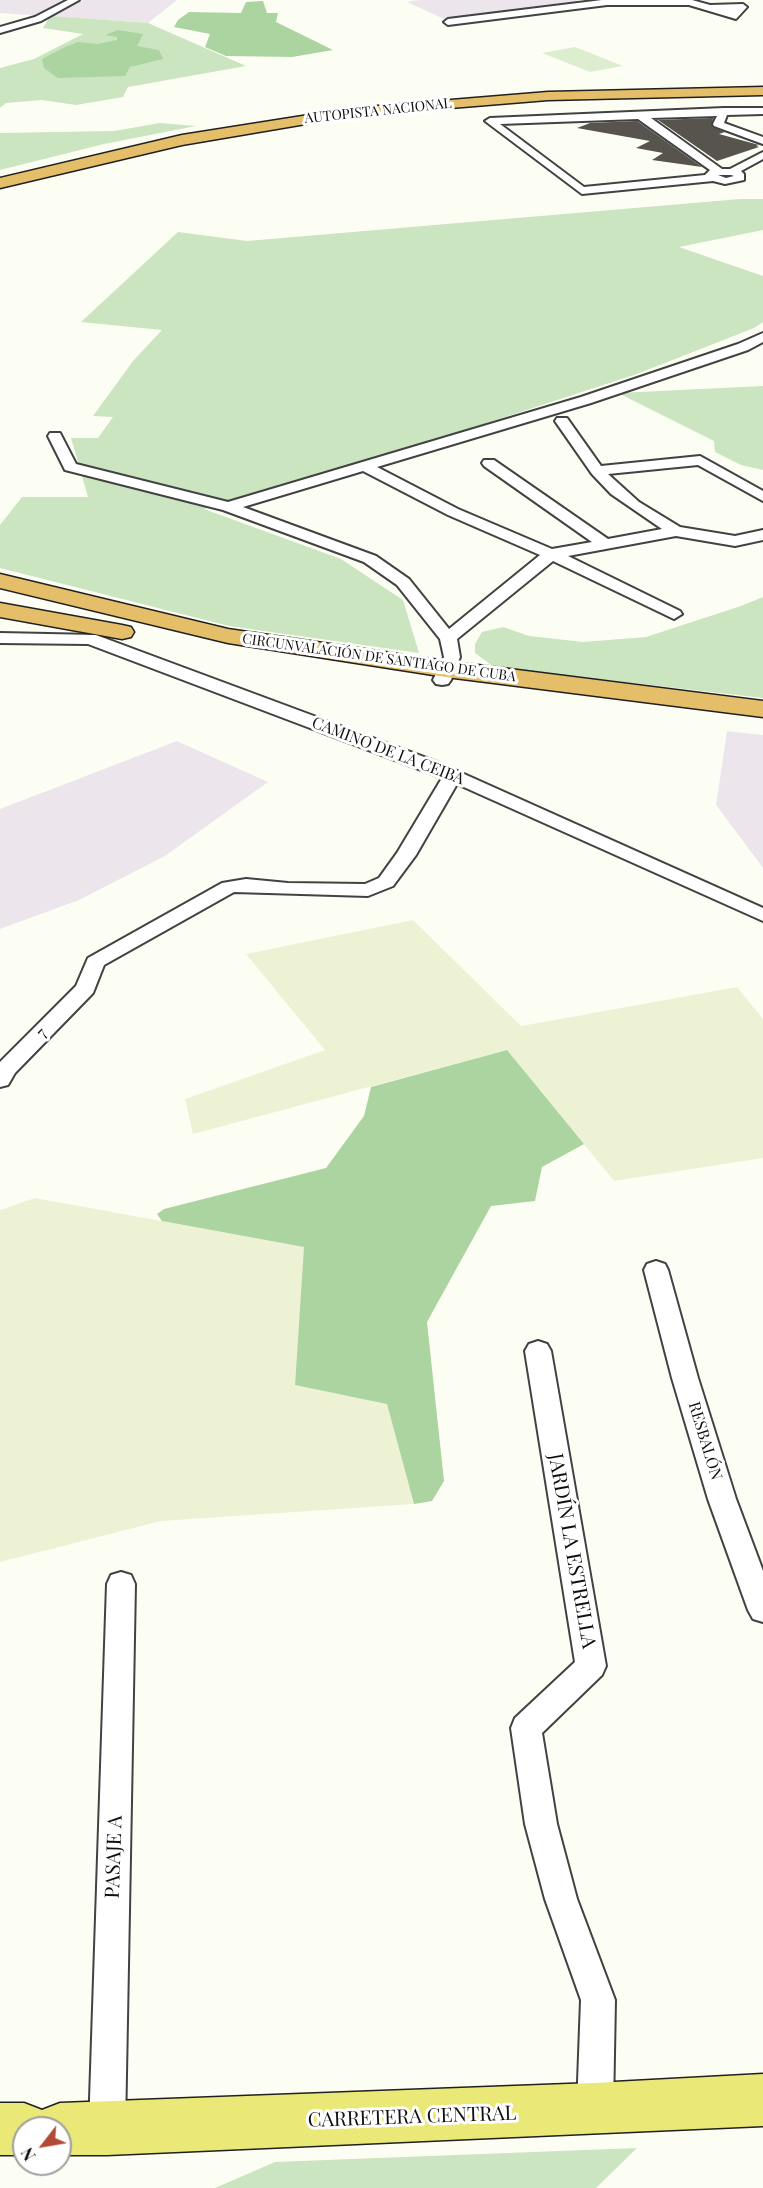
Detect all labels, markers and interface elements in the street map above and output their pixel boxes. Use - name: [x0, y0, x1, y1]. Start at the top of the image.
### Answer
- street label: AUTOPISTA NACIONAL: [304, 95, 452, 127]
- street label: CIRCUNVALACIÓN DE SANTIAGO DE CUBA: [241, 630, 517, 686]
- street label: CAMINO DE LA CEIBA: [309, 713, 467, 789]
- street label: 7: [33, 1024, 51, 1042]
- street label: RESBALÓN: [684, 1400, 726, 1482]
- street label: JARDÍN LA ESTRELLA: [543, 1452, 601, 1650]
- street label: PASAJE A: [101, 1815, 127, 1899]
- street label: CARRETERA CENTRAL: [307, 2101, 517, 2133]
- north arrow: [12, 2116, 72, 2176]
- text: N: [16, 2144, 40, 2165]

